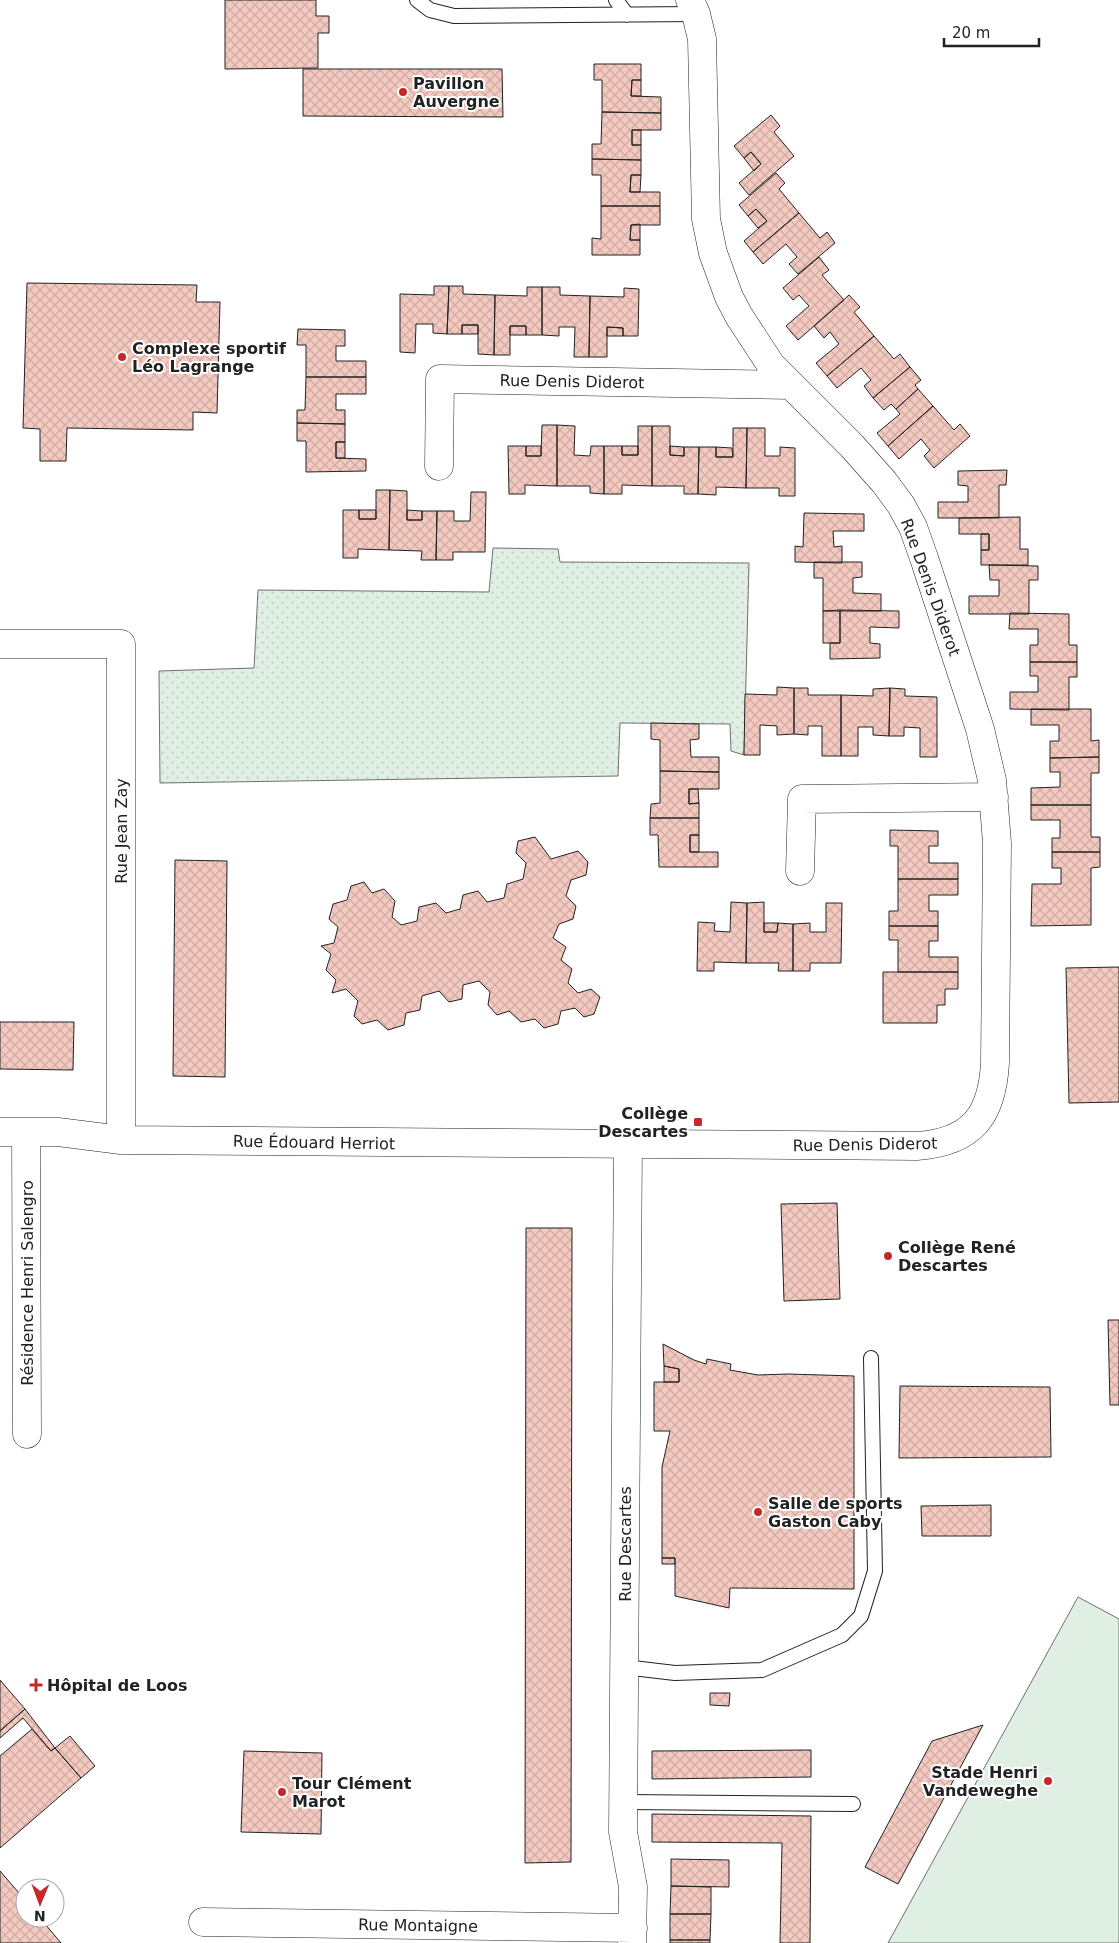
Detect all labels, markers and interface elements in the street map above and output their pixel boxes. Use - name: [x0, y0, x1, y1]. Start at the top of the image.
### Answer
- scale bar: [944, 15, 1039, 47]
- text: 20 m: [952, 24, 990, 42]
- place label: Pavillon Auvergne: [413, 74, 500, 111]
- marker: Pavillon Auvergne: [397, 86, 409, 98]
- place label: Complexe sportif Léo Lagrange: [132, 339, 287, 376]
- marker: Complexe sportif Léo Lagrange: [116, 351, 128, 363]
- street label: Rue Denis Diderot: [499, 371, 644, 392]
- street label: Rue Denis Diderot: [897, 516, 964, 658]
- street label: Rue Jean Zay: [112, 778, 131, 884]
- place label: Collège Descartes: [598, 1104, 688, 1141]
- marker: Collège Descartes: [692, 1116, 704, 1128]
- street label: Rue Édouard Herriot: [233, 1132, 395, 1153]
- street label: Rue Denis Diderot: [793, 1134, 938, 1155]
- street label: Résidence Henri Salengro: [18, 1180, 37, 1386]
- place label: Collège René Descartes: [898, 1238, 1016, 1275]
- marker: Collège René Descartes: [882, 1250, 894, 1262]
- street label: Rue Descartes: [616, 1486, 635, 1602]
- place label: Salle de sports Gaston Caby: [768, 1494, 903, 1531]
- marker: Salle de sports Gaston Caby: [752, 1506, 764, 1518]
- place label: Hôpital de Loos: [47, 1676, 187, 1695]
- marker: Hôpital de Loos: [29, 1678, 43, 1692]
- place label: Stade Henri Vandeweghe: [923, 1763, 1038, 1800]
- place label: Tour Clément Marot: [292, 1774, 412, 1811]
- marker: Stade Henri Vandeweghe: [1042, 1775, 1054, 1787]
- marker: Tour Clément Marot: [276, 1786, 288, 1798]
- north arrow: [15, 1878, 65, 1928]
- text: N: [34, 1908, 46, 1924]
- street label: Rue Montaigne: [358, 1915, 478, 1936]

